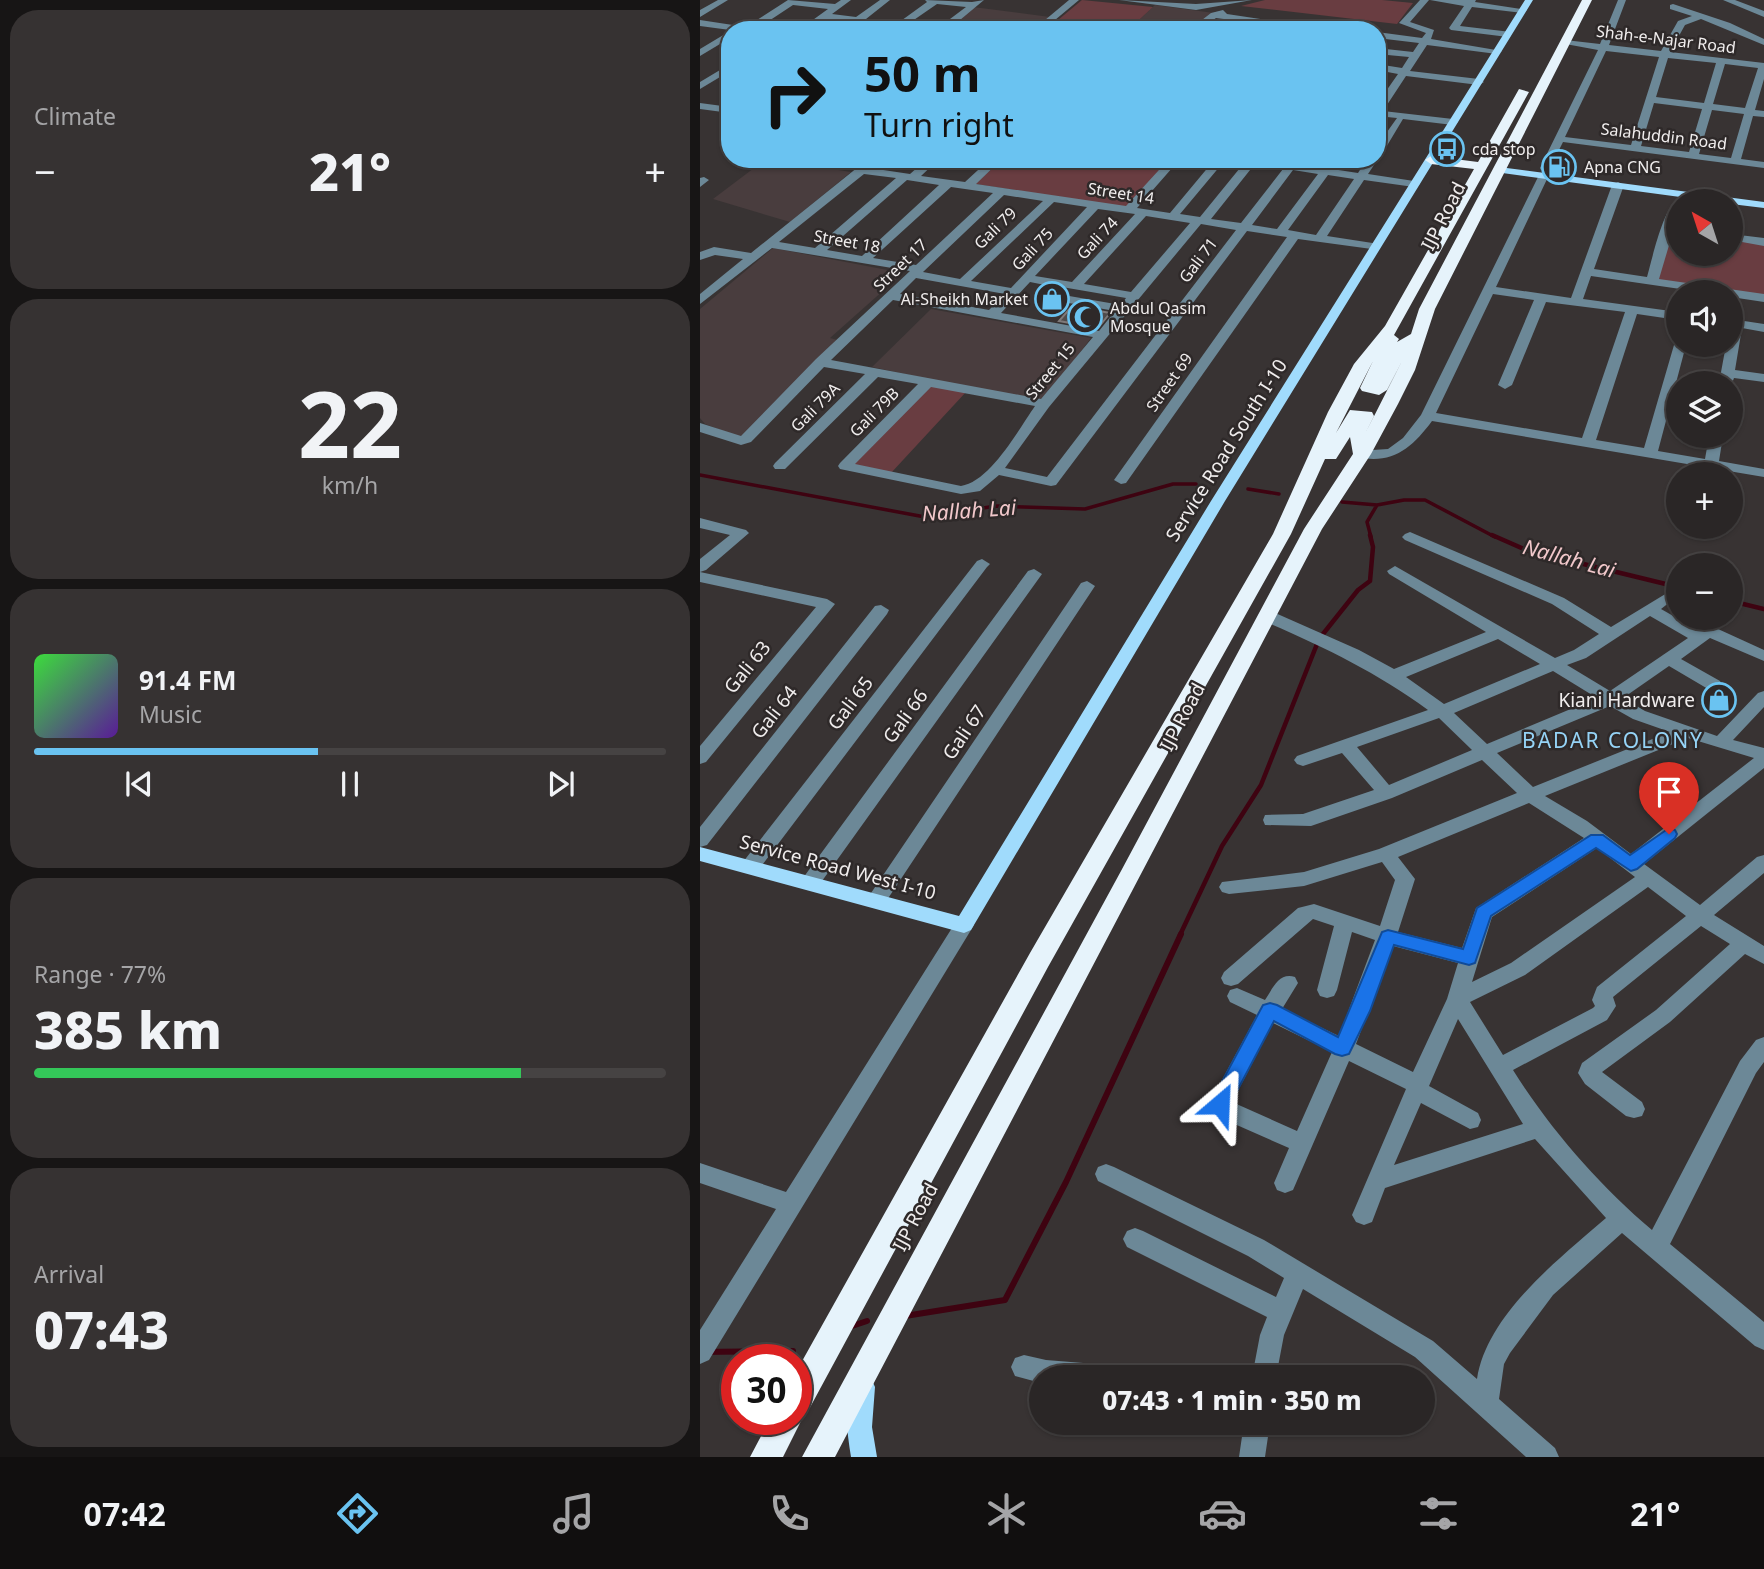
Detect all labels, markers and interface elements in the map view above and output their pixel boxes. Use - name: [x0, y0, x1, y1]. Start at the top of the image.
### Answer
- street label: Shah-e-Najar Road: [1595, 20, 1737, 58]
- text: 50 m: [864, 40, 981, 106]
- icon: right: [749, 49, 840, 140]
- text: Climate: [34, 100, 116, 132]
- text: Turn right: [864, 103, 1014, 146]
- street label: Salahuddin Road: [1600, 117, 1728, 155]
- bus stop icon: cda stop: [1428, 130, 1466, 168]
- text: 21°: [309, 135, 391, 206]
- place label: cda stop: [1472, 138, 1536, 160]
- text: −: [34, 145, 56, 197]
- text: +: [644, 145, 666, 197]
- fuel station icon: Apna CNG: [1540, 148, 1578, 186]
- place label: Apna CNG: [1584, 156, 1661, 178]
- street label: Street 14: [1086, 177, 1156, 209]
- street label: IJP Road: [1415, 177, 1471, 255]
- north arrow: [1666, 189, 1743, 266]
- map controls: [1666, 189, 1743, 630]
- street label: Gali 79: [969, 202, 1021, 254]
- street label: Gali 74: [1071, 212, 1123, 264]
- street label: Gali 75: [1006, 223, 1058, 275]
- street label: Street 18: [812, 224, 882, 258]
- street label: Gali 71: [1174, 233, 1222, 287]
- street label: Street 17: [868, 234, 932, 296]
- shop icon: Al-Sheikh Market: [1033, 280, 1071, 318]
- button: sound: [1666, 280, 1743, 357]
- place label: Al-Sheikh Market: [901, 288, 1028, 310]
- place label: Abdul Qasim Mosque: [1110, 297, 1206, 337]
- mosque icon: Abdul Qasim Mosque: [1066, 298, 1104, 336]
- street label: Street 15: [1020, 338, 1080, 404]
- street label: Street 69: [1141, 348, 1197, 416]
- street label: Service Road South I-10: [1159, 354, 1293, 546]
- text: 22: [298, 361, 402, 485]
- button: layers: [1666, 371, 1743, 448]
- street label: Gali 79A: [785, 377, 845, 437]
- street label: Gali 79B: [844, 382, 904, 442]
- button: +: [1666, 462, 1743, 539]
- text: km/h: [322, 469, 378, 501]
- water label: Nallah Lai: [921, 493, 1018, 527]
- water label: Nallah Lai: [1520, 532, 1619, 584]
- button: −: [1666, 553, 1743, 630]
- street label: Gali 63: [718, 635, 776, 699]
- text: 91.4 FM: [139, 662, 236, 698]
- street label: Gali 65: [821, 671, 879, 735]
- street label: IJP Road: [1153, 678, 1211, 756]
- street label: Gali 64: [745, 680, 803, 744]
- shop icon: Kiani Hardware: [1700, 681, 1738, 719]
- street label: Gali 66: [877, 684, 933, 748]
- place label: Kiani Hardware: [1558, 687, 1695, 713]
- text: Music: [139, 698, 202, 730]
- street label: Gali 67: [936, 699, 992, 765]
- district label: BADAR COLONY: [1522, 726, 1704, 754]
- pin: [1639, 762, 1699, 834]
- icon: previous: [120, 765, 158, 803]
- icon: pause: [331, 765, 369, 803]
- icon: next: [542, 765, 580, 803]
- icon: arrive: [1650, 773, 1688, 811]
- street label: Service Road West I-10: [737, 828, 939, 906]
- text: Range · 77%: [34, 958, 166, 990]
- text: 385 km: [34, 993, 222, 1064]
- position arrow: [1183, 1067, 1257, 1141]
- street label: IJP Road: [886, 1178, 944, 1256]
- text: Arrival: [34, 1258, 104, 1290]
- text: 07:43: [34, 1293, 169, 1364]
- speed limit sign: 30: [721, 1344, 812, 1435]
- text: 07:43 · 1 min · 350 m: [1102, 1382, 1362, 1418]
- icon: directions: [333, 1489, 382, 1538]
- icon: music: [549, 1489, 598, 1538]
- icon: phone: [765, 1489, 814, 1538]
- icon: climate: [982, 1489, 1031, 1538]
- icon: car: [1198, 1489, 1247, 1538]
- icon: filters: [1414, 1489, 1463, 1538]
- text: 07:42: [84, 1492, 166, 1535]
- text: 21°: [1630, 1492, 1680, 1535]

